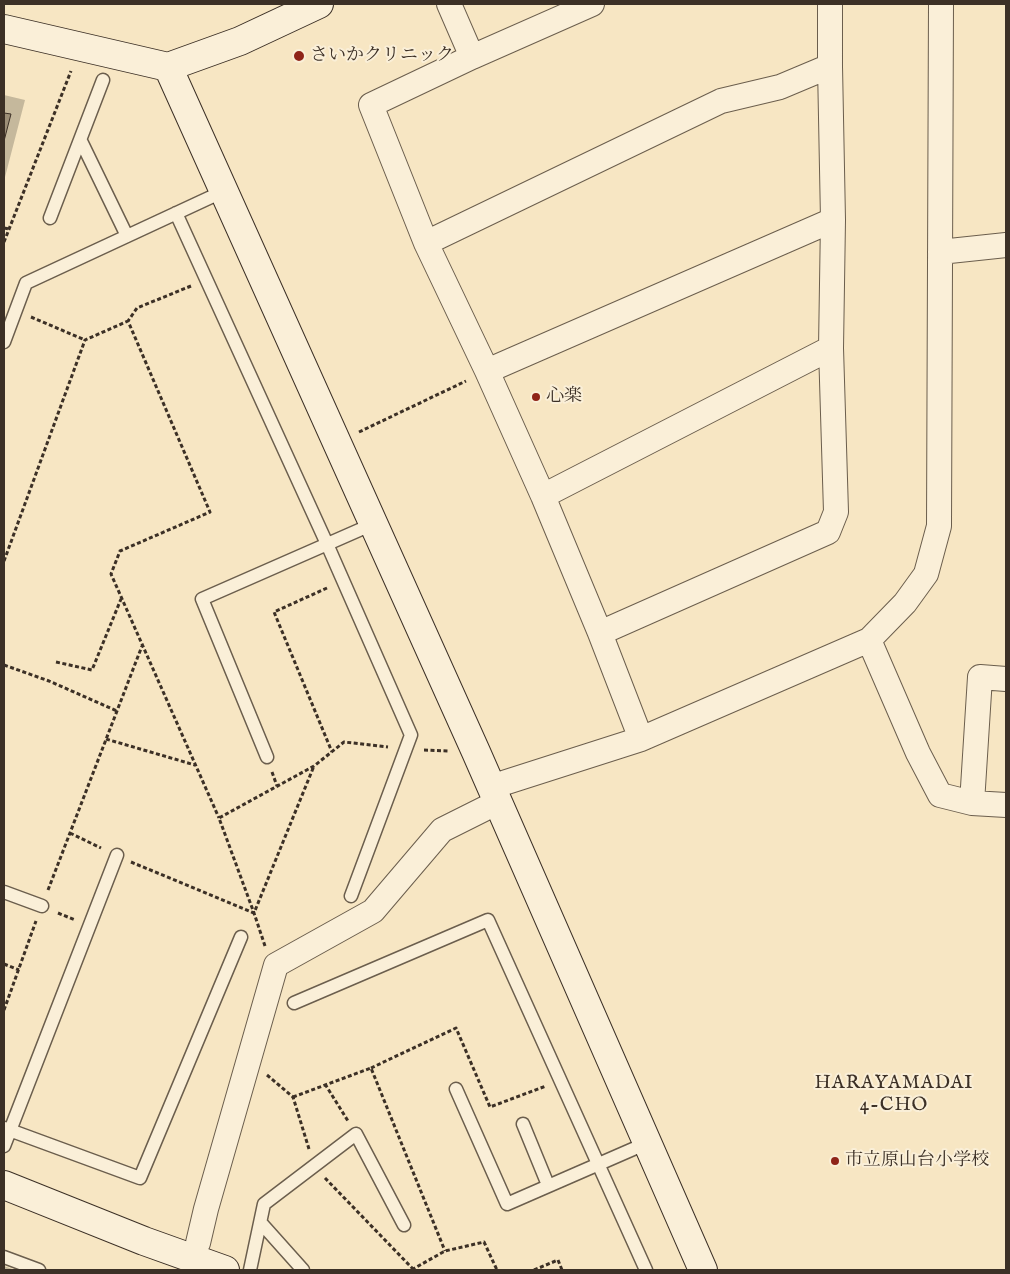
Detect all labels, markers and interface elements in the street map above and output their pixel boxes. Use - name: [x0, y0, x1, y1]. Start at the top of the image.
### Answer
- place label: さいかクリニック: [310, 45, 454, 67]
- marker: さいかクリニック: [292, 49, 306, 63]
- place label: 心楽: [546, 386, 582, 408]
- marker: 心楽: [530, 391, 542, 403]
- district label: HARAYAMADAI 4-CHO: [813, 1073, 975, 1117]
- place label: 市立原山台小学校: [845, 1150, 989, 1172]
- marker: 市立原山台小学校: [829, 1155, 841, 1167]

